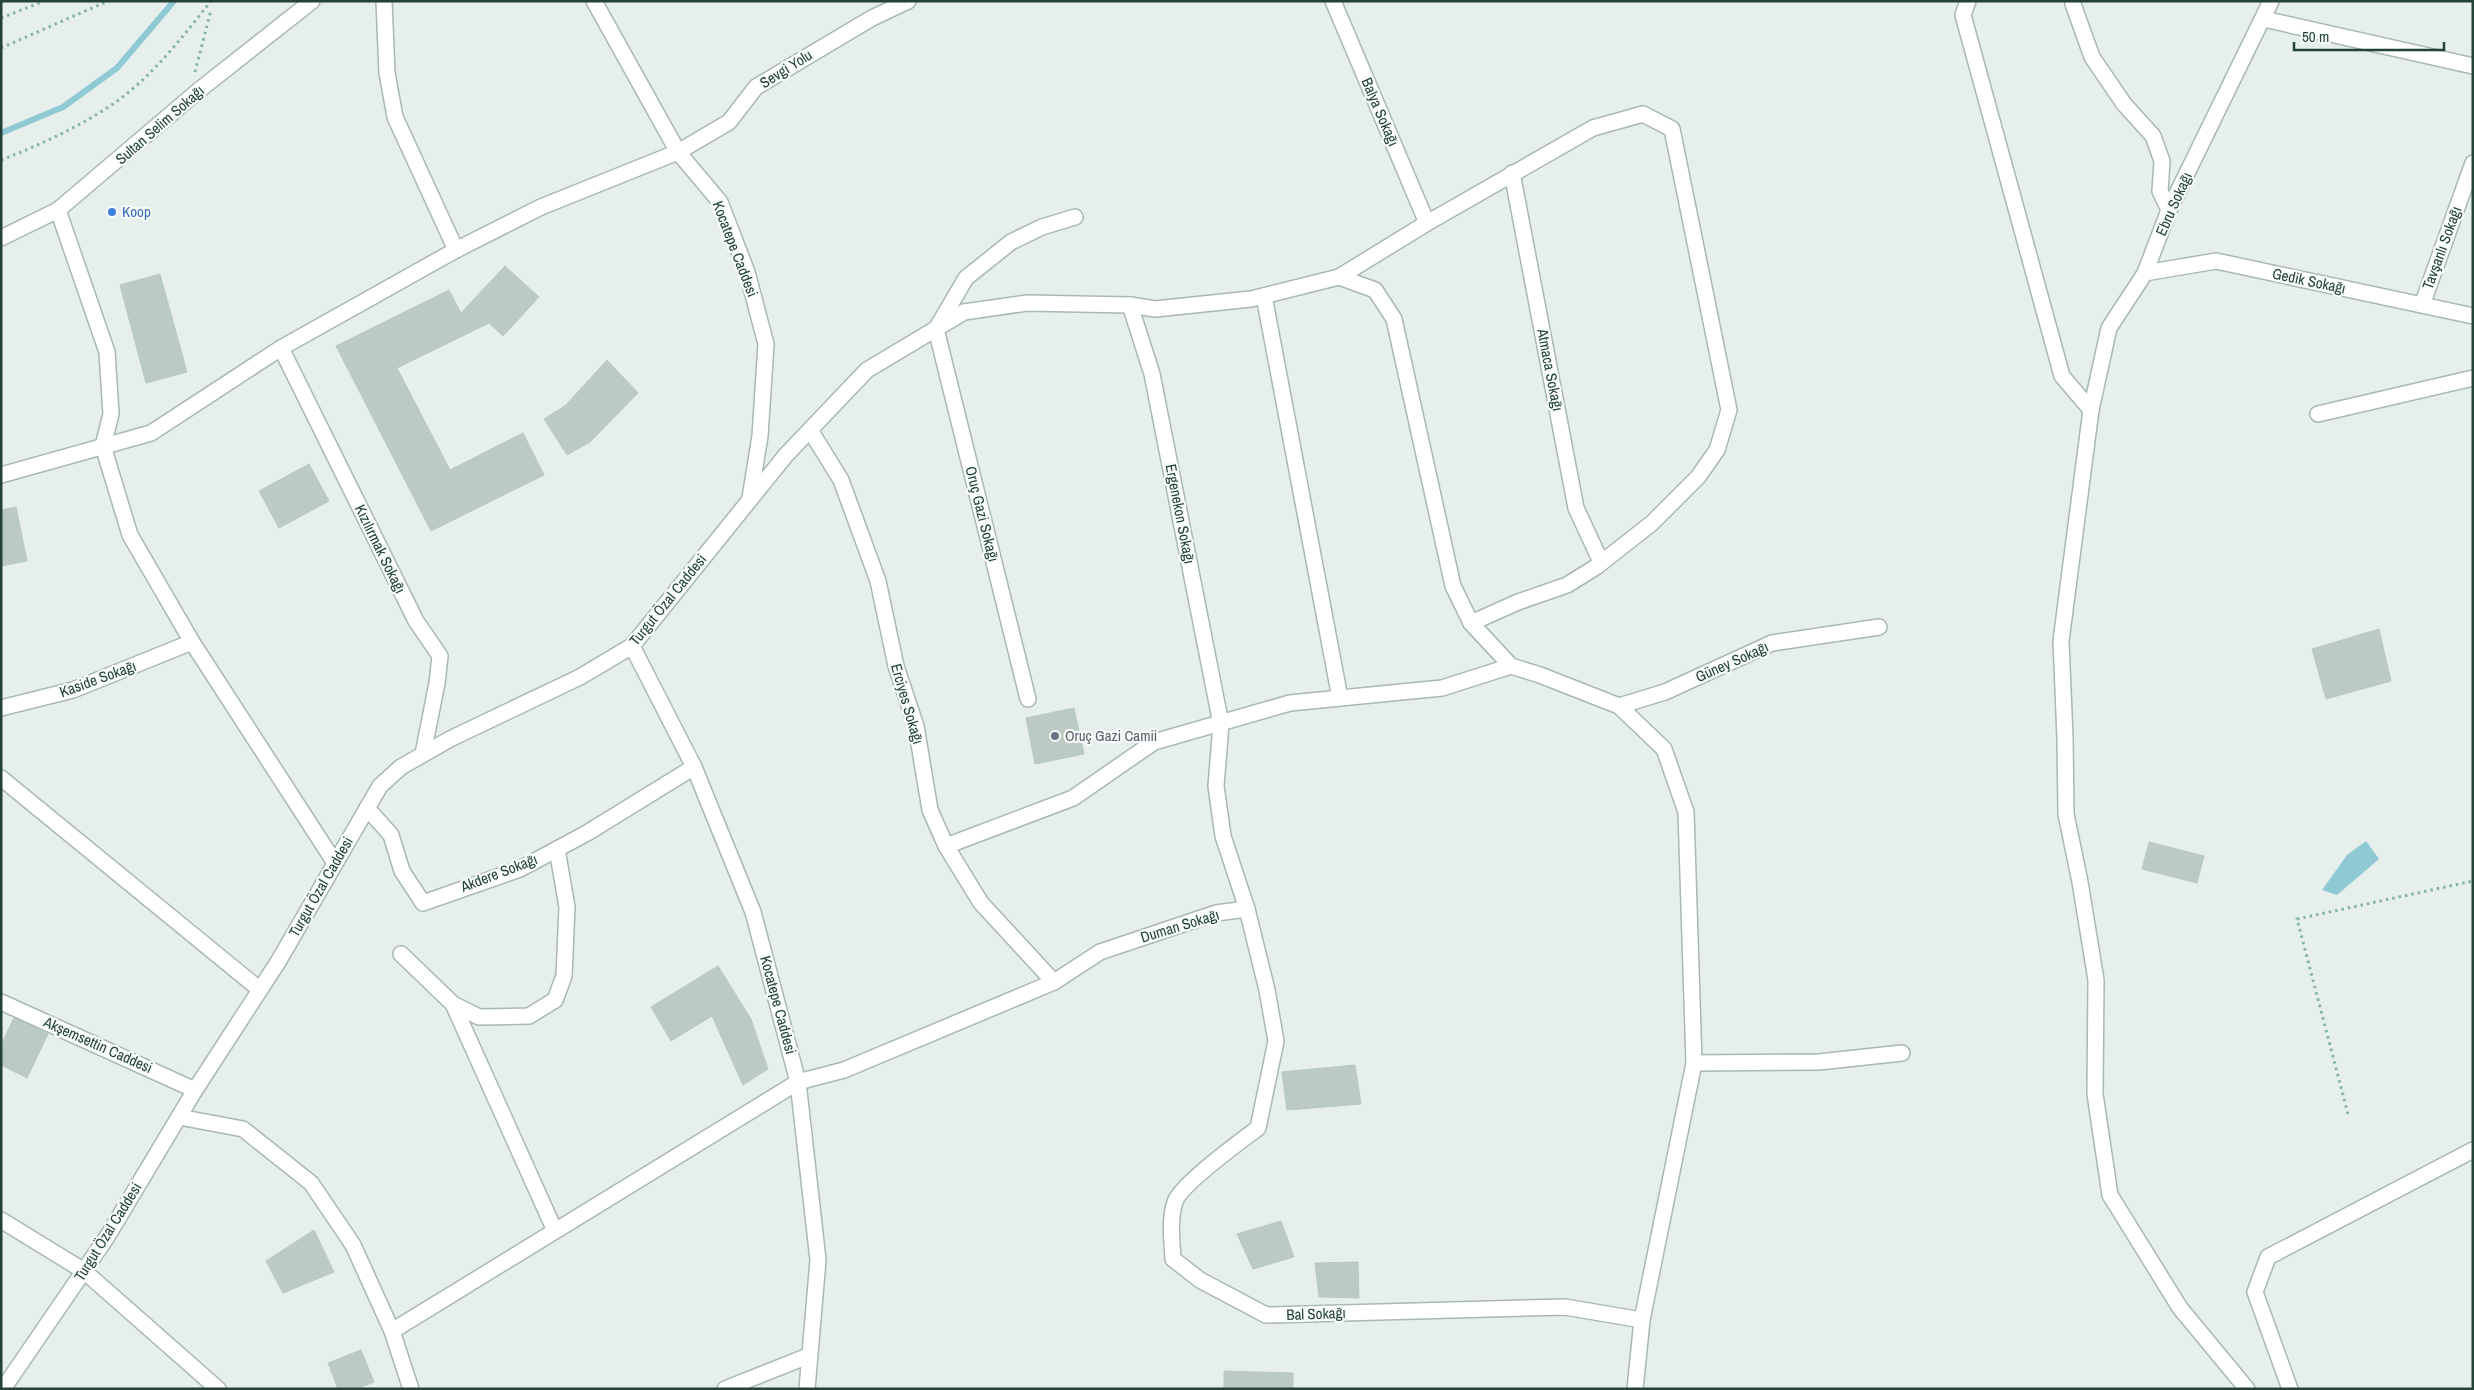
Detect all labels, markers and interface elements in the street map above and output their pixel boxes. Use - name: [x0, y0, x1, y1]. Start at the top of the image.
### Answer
- scale bar: [2294, 20, 2444, 52]
- text: 50 m: [2302, 26, 2329, 47]
- street label: Sevgi Yolu: [755, 44, 816, 93]
- street label: Balya Sokağı: [1357, 74, 1404, 149]
- street label: Sultan Selim Sokağı: [111, 80, 209, 169]
- street label: Ebru Sokağı: [2150, 169, 2197, 239]
- street label: Kocatepe Caddesi: [708, 198, 763, 300]
- place label: Koop: [122, 201, 151, 222]
- street label: Tavşanlı Sokağı: [2417, 203, 2466, 292]
- marker: Koop: [106, 206, 118, 218]
- street label: Gedik Sokağı: [2270, 262, 2348, 299]
- street label: Atmaca Sokağı: [1532, 326, 1569, 413]
- street label: Ergenekon Sokağı: [1161, 462, 1200, 566]
- street label: Oruç Gazi Sokağı: [960, 464, 1005, 564]
- street label: Kızılırmak Sokağı: [350, 501, 411, 597]
- street label: Turgut Özal Caddesi: [624, 549, 711, 650]
- street label: Güney Sokağı: [1692, 636, 1772, 687]
- street label: Kaside Sokağı: [57, 655, 139, 702]
- street label: Erciyes Sokağı: [886, 661, 929, 747]
- place label: Oruç Gazi Camii: [1065, 725, 1157, 746]
- marker: Oruç Gazi Camii: [1049, 730, 1061, 742]
- street label: Turgut Özal Caddesi: [283, 833, 358, 941]
- street label: Akdere Sokağı: [456, 848, 540, 897]
- street label: Duman Sokağı: [1138, 904, 1222, 947]
- street label: Kocatepe Caddesi: [755, 953, 802, 1056]
- street label: Akşemsettin Caddesi: [40, 1011, 156, 1078]
- street label: Turgut Özal Caddesi: [69, 1178, 146, 1285]
- street label: Bal Sokağı: [1286, 1302, 1346, 1325]

